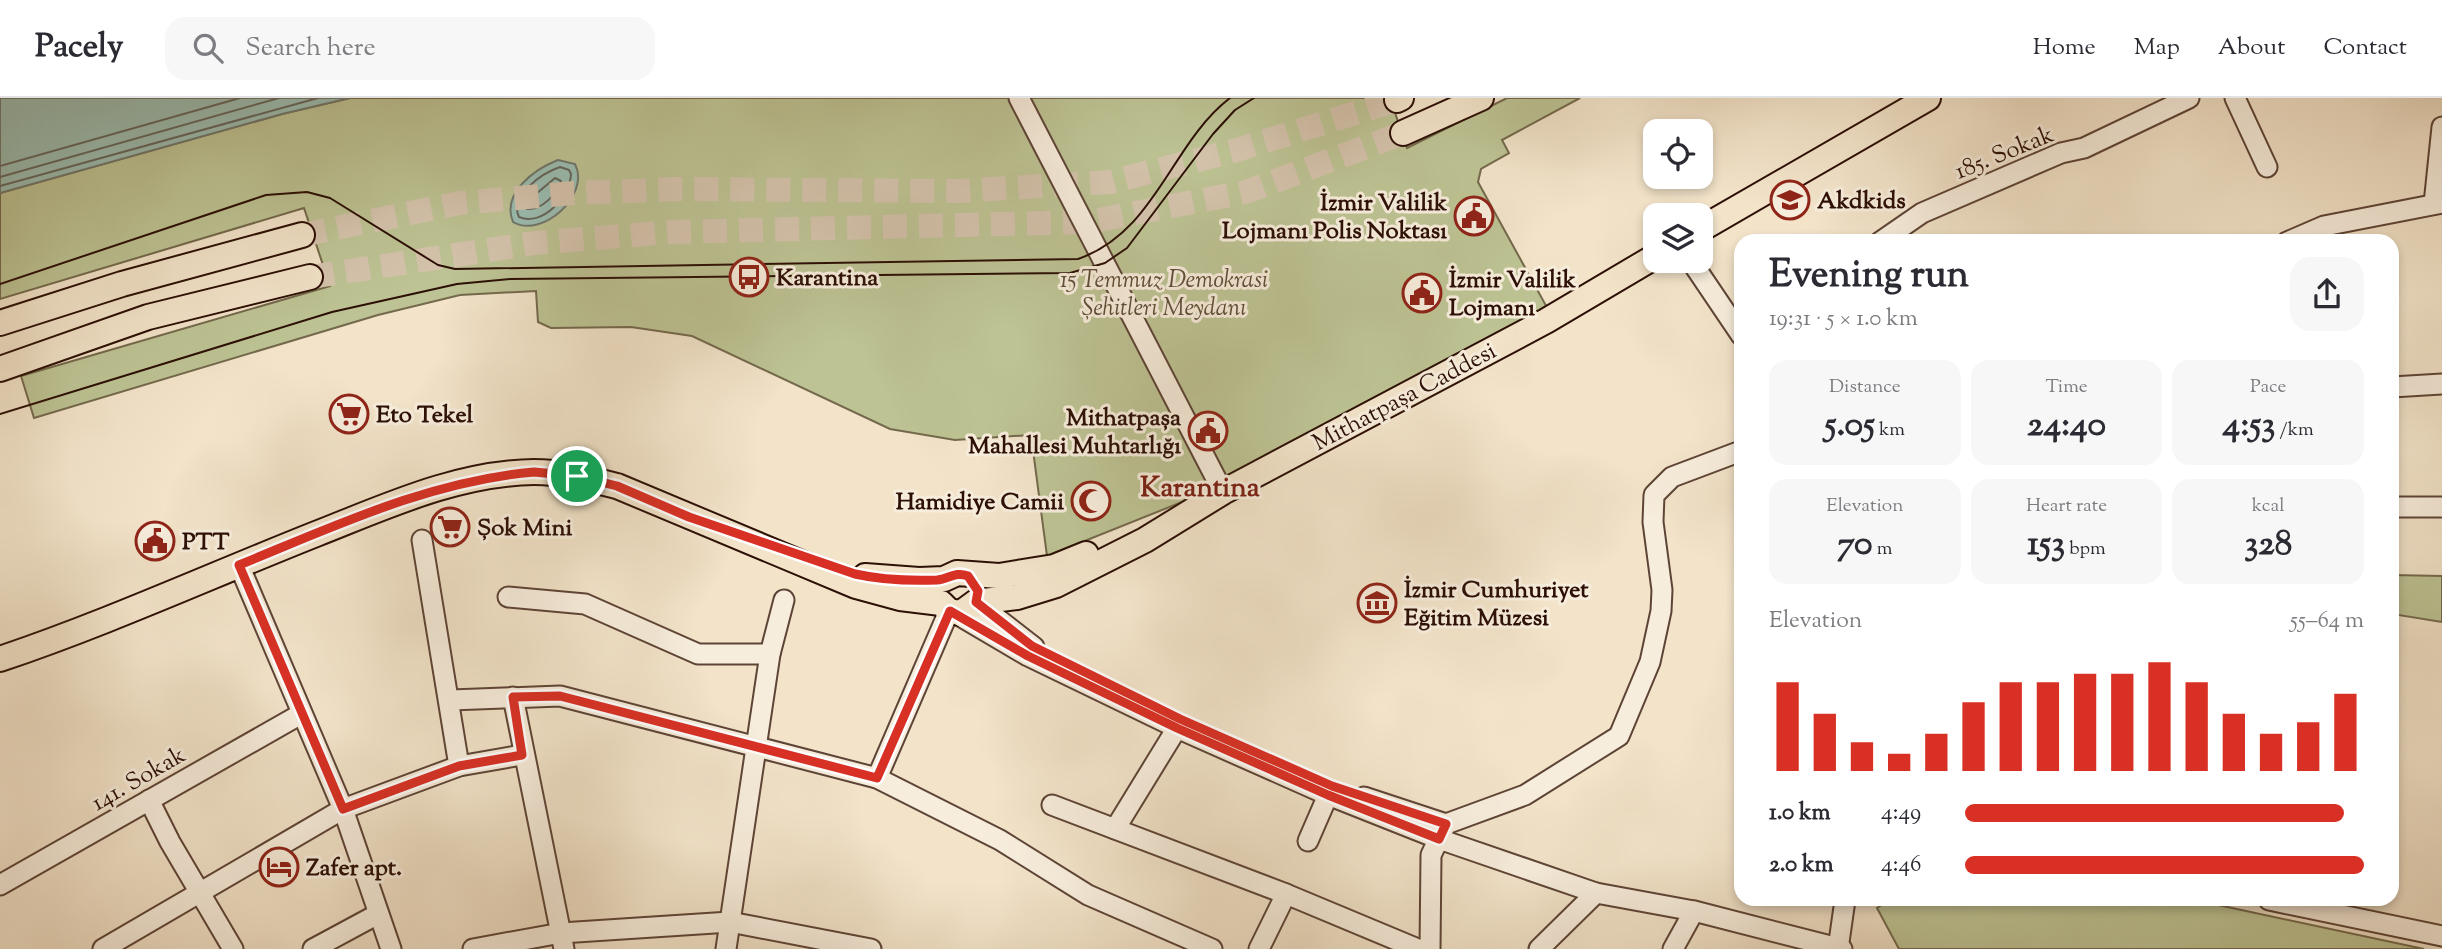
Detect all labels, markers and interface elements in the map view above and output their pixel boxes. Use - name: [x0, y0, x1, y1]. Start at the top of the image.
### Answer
- search box: [165, 17, 655, 80]
- text: Pacely: [35, 24, 123, 72]
- icon: search: [189, 29, 227, 67]
- text: Search here: [245, 30, 376, 67]
- text: Home: [2033, 31, 2096, 65]
- text: Map: [2134, 31, 2180, 65]
- text: About: [2218, 31, 2285, 65]
- text: Contact: [2323, 31, 2407, 65]
- map controls: [1643, 119, 1713, 273]
- button: locate: [1643, 119, 1713, 189]
- street label: 185. Sokak: [1950, 119, 2059, 189]
- school or university icon: Akdkids: [1769, 179, 1811, 221]
- place label: Akdkids: [1817, 185, 1906, 219]
- place label: İzmir Valilik Lojmanı Polis Noktası: [1222, 187, 1448, 249]
- public building icon: İzmir Valilik Lojmanı Polis Noktası: [1453, 195, 1495, 237]
- button: layers: [1643, 203, 1713, 273]
- text: Evening run: [1769, 250, 1969, 304]
- bus stop icon: Karantina: [728, 256, 770, 298]
- button: share: [2290, 257, 2364, 331]
- place label: Karantina: [776, 262, 879, 296]
- park label: 15 Temmuz Demokrasi Şehitleri Meydanı: [1060, 264, 1268, 326]
- place label: İzmir Valilik Lojmanı: [1449, 264, 1577, 326]
- public building icon: İzmir Valilik Lojmanı: [1401, 272, 1443, 314]
- text: 19:31 · 5 × 1.0 km: [1769, 303, 1918, 336]
- street label: Mithatpaşa Caddesi: [1307, 335, 1503, 461]
- text: Distance: [1829, 374, 1901, 401]
- text: Time: [2045, 374, 2088, 401]
- text: Pace: [2250, 374, 2286, 401]
- supermarket icon: Eto Tekel: [328, 393, 370, 435]
- place label: Eto Tekel: [376, 399, 473, 433]
- text: 5.05: [1825, 401, 1875, 452]
- text: 24:40: [2027, 401, 2106, 452]
- text: 4:53: [2223, 401, 2275, 452]
- place label: Mithatpaşa Mahallesi Muhtarlığı: [968, 402, 1182, 464]
- public building icon: Mithatpaşa Mahallesi Muhtarlığı: [1187, 410, 1229, 452]
- text: km: [1875, 417, 1905, 444]
- text: /km: [2275, 417, 2314, 444]
- pin: [547, 446, 607, 506]
- icon: arrive: [558, 457, 596, 495]
- district label: Karantina: [1140, 469, 1260, 509]
- mosque icon: Hamidiye Camii: [1070, 480, 1112, 522]
- place label: Hamidiye Camii: [896, 486, 1064, 520]
- text: Elevation: [1826, 493, 1903, 520]
- text: Heart rate: [2026, 493, 2107, 520]
- text: kcal: [2252, 493, 2284, 520]
- supermarket icon: Şok Mini: [429, 506, 471, 548]
- place label: Şok Mini: [477, 512, 573, 546]
- public building icon: PTT: [134, 520, 176, 562]
- text: 70: [1837, 520, 1873, 571]
- text: 153: [2027, 520, 2065, 571]
- text: 328: [2244, 520, 2292, 571]
- place label: PTT: [182, 526, 229, 560]
- text: m: [1873, 536, 1892, 563]
- text: bpm: [2065, 536, 2106, 563]
- place label: İzmir Cumhuriyet Eğitim Müzesi: [1404, 574, 1589, 636]
- museum icon: İzmir Cumhuriyet Eğitim Müzesi: [1356, 582, 1398, 624]
- text: Elevation: [1769, 605, 1862, 638]
- text: 55–64 m: [2290, 605, 2364, 638]
- street label: 141. Sokak: [85, 739, 193, 820]
- text: 1.0 km: [1769, 797, 1831, 830]
- text: 4:49: [1881, 797, 1921, 830]
- hotel icon: Zafer apt.: [258, 846, 300, 888]
- text: 2.0 km: [1769, 849, 1834, 882]
- text: 4:46: [1881, 849, 1921, 882]
- place label: Zafer apt.: [306, 852, 402, 886]

